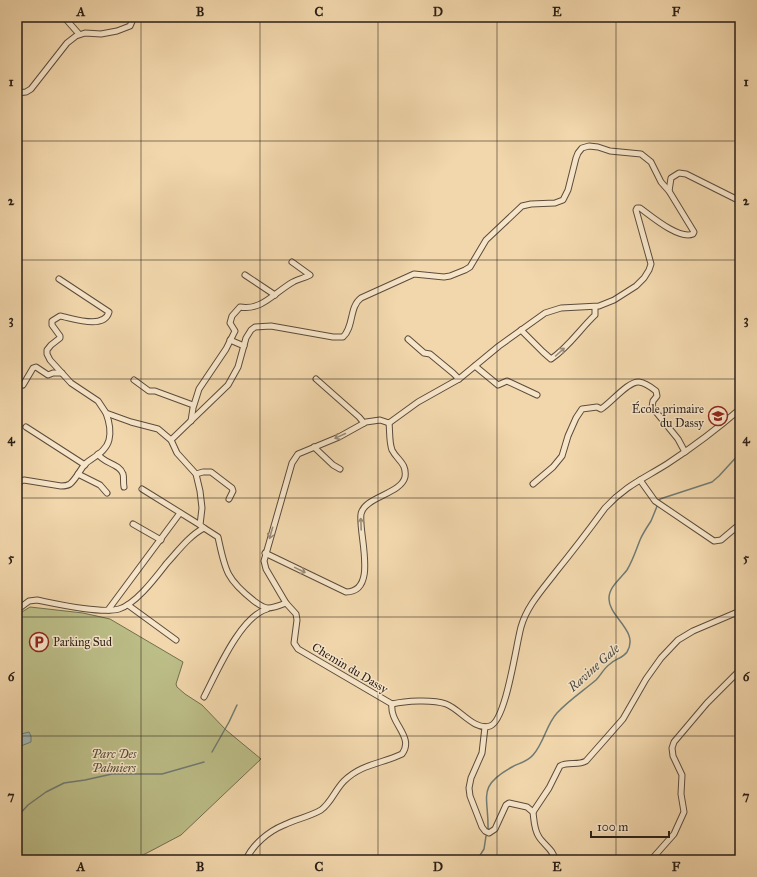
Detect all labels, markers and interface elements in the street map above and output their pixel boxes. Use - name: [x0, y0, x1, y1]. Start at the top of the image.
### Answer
- text: A: [76, 4, 86, 20]
- text: B: [196, 4, 205, 20]
- text: C: [315, 4, 324, 20]
- text: D: [433, 4, 443, 20]
- text: E: [552, 4, 562, 20]
- text: F: [672, 4, 681, 20]
- text: 1: [8, 74, 14, 90]
- text: 1: [743, 74, 749, 90]
- text: 2: [8, 193, 15, 209]
- text: 2: [743, 193, 750, 209]
- text: 3: [8, 312, 14, 328]
- text: 3: [743, 312, 749, 328]
- one-way arrow: [555, 347, 565, 357]
- place label: École primaire du Dassy: [632, 400, 704, 430]
- school or university icon: École primaire du Dassy: [707, 405, 729, 427]
- text: 4: [7, 431, 15, 447]
- text: 4: [742, 431, 750, 447]
- one-way arrow: [335, 433, 347, 440]
- one-way arrow: [358, 518, 365, 531]
- one-way arrow: [267, 526, 274, 539]
- text: 5: [8, 550, 15, 566]
- text: 5: [743, 550, 750, 566]
- one-way arrow: [294, 567, 306, 574]
- parking icon: Parking Sud: [28, 631, 50, 653]
- place label: Parking Sud: [53, 635, 112, 650]
- street label: Chemin du Dassy: [309, 640, 391, 696]
- water label: Ravine Gale: [564, 640, 624, 696]
- text: 6: [8, 669, 16, 685]
- text: 6: [743, 669, 751, 685]
- park label: Parc Des Palmiers: [92, 747, 137, 775]
- text: 7: [8, 788, 15, 804]
- text: 7: [743, 788, 750, 804]
- scale bar: [591, 813, 669, 839]
- text: 100 m: [597, 820, 628, 834]
- text: A: [76, 859, 86, 875]
- text: B: [196, 859, 205, 875]
- text: C: [315, 859, 324, 875]
- text: D: [433, 859, 443, 875]
- text: E: [552, 859, 562, 875]
- text: F: [672, 859, 681, 875]

